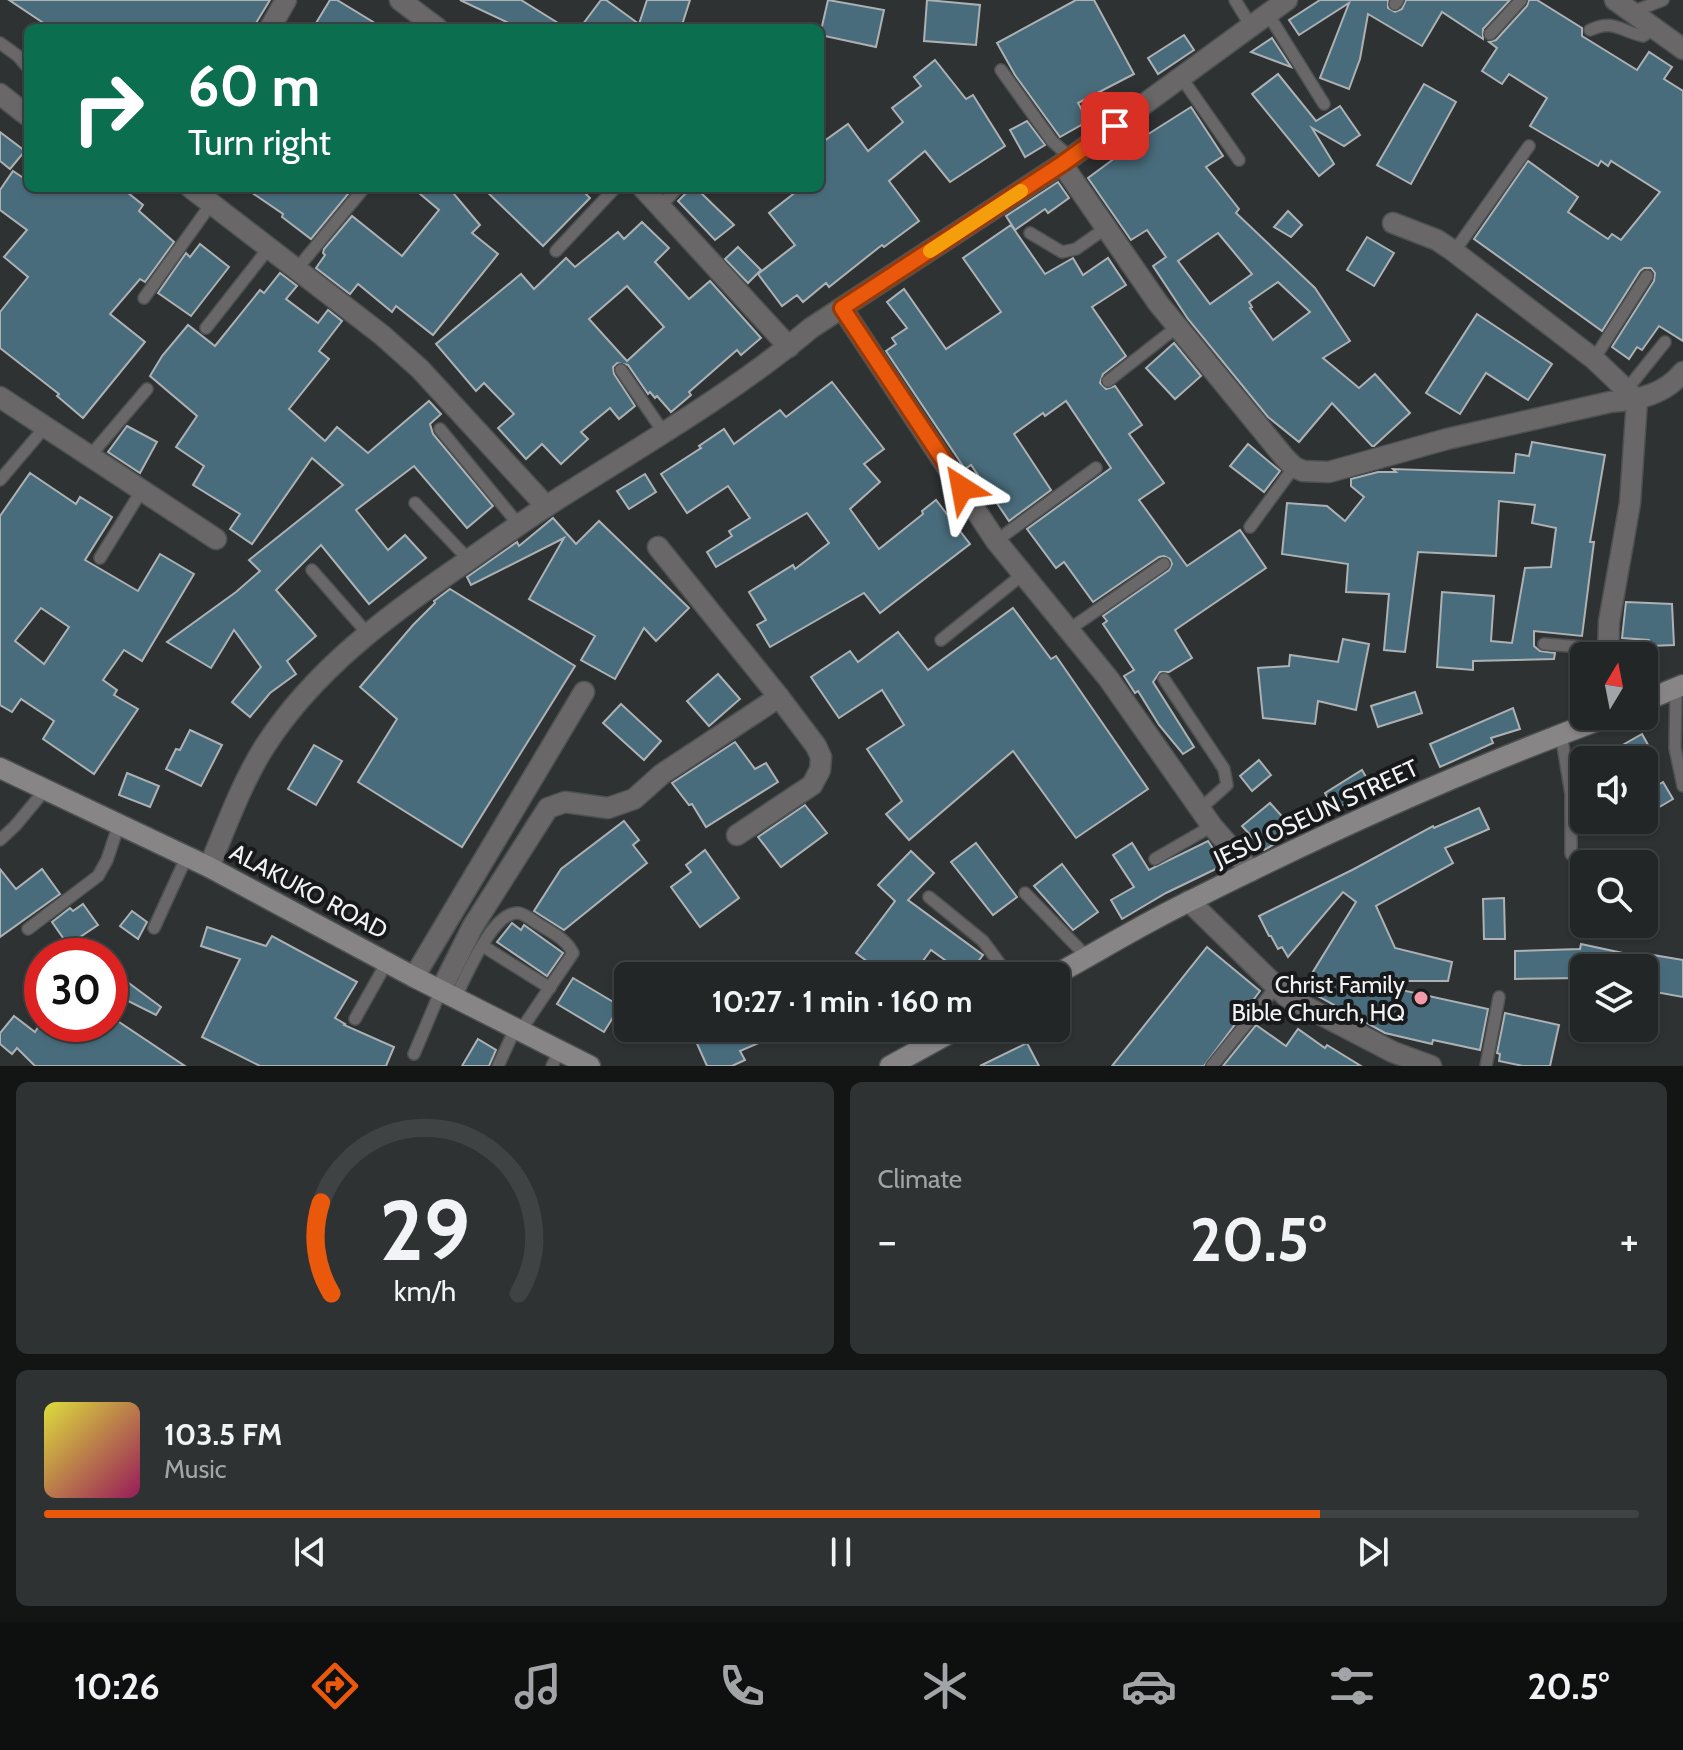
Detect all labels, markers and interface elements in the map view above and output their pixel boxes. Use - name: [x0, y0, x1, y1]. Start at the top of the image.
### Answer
- text: 60 m: [188, 52, 320, 120]
- icon: right: [56, 56, 160, 160]
- pin: [1081, 92, 1149, 160]
- icon: arrive: [1093, 104, 1137, 148]
- text: Turn right: [188, 120, 331, 164]
- position arrow: [920, 446, 1004, 530]
- north arrow: [1570, 642, 1658, 730]
- map controls: [1570, 642, 1658, 1042]
- button: sound: [1570, 746, 1658, 834]
- street label: JESU OSEUN STREET: [1208, 753, 1423, 874]
- street label: ALAKUKO ROAD: [225, 837, 393, 945]
- button: search: [1570, 850, 1658, 938]
- speed limit sign: 30: [24, 938, 128, 1042]
- button: layers: [1570, 954, 1658, 1042]
- place label: Christ Family Bible Church, HQ: [1232, 970, 1405, 1027]
- text: 10:27 · 1 min · 160 m: [712, 983, 972, 1020]
- marker: Christ Family Bible Church, HQ: [1412, 989, 1430, 1007]
- text: Climate: [878, 1163, 962, 1195]
- text: 29: [379, 1180, 470, 1281]
- text: 20.5°: [1190, 1203, 1326, 1276]
- text: −: [878, 1214, 897, 1267]
- text: +: [1620, 1214, 1639, 1267]
- text: km/h: [393, 1273, 456, 1308]
- text: 103.5 FM: [164, 1416, 282, 1453]
- text: Music: [164, 1453, 227, 1485]
- icon: previous: [288, 1530, 332, 1574]
- icon: pause: [819, 1530, 863, 1574]
- icon: next: [1351, 1530, 1395, 1574]
- icon: directions: [307, 1658, 363, 1714]
- icon: music: [510, 1658, 566, 1714]
- icon: phone: [714, 1658, 770, 1714]
- icon: climate: [917, 1658, 973, 1714]
- icon: car: [1121, 1658, 1177, 1714]
- icon: filters: [1324, 1658, 1380, 1714]
- text: 10:26: [74, 1664, 160, 1708]
- text: 20.5°: [1527, 1664, 1609, 1708]

